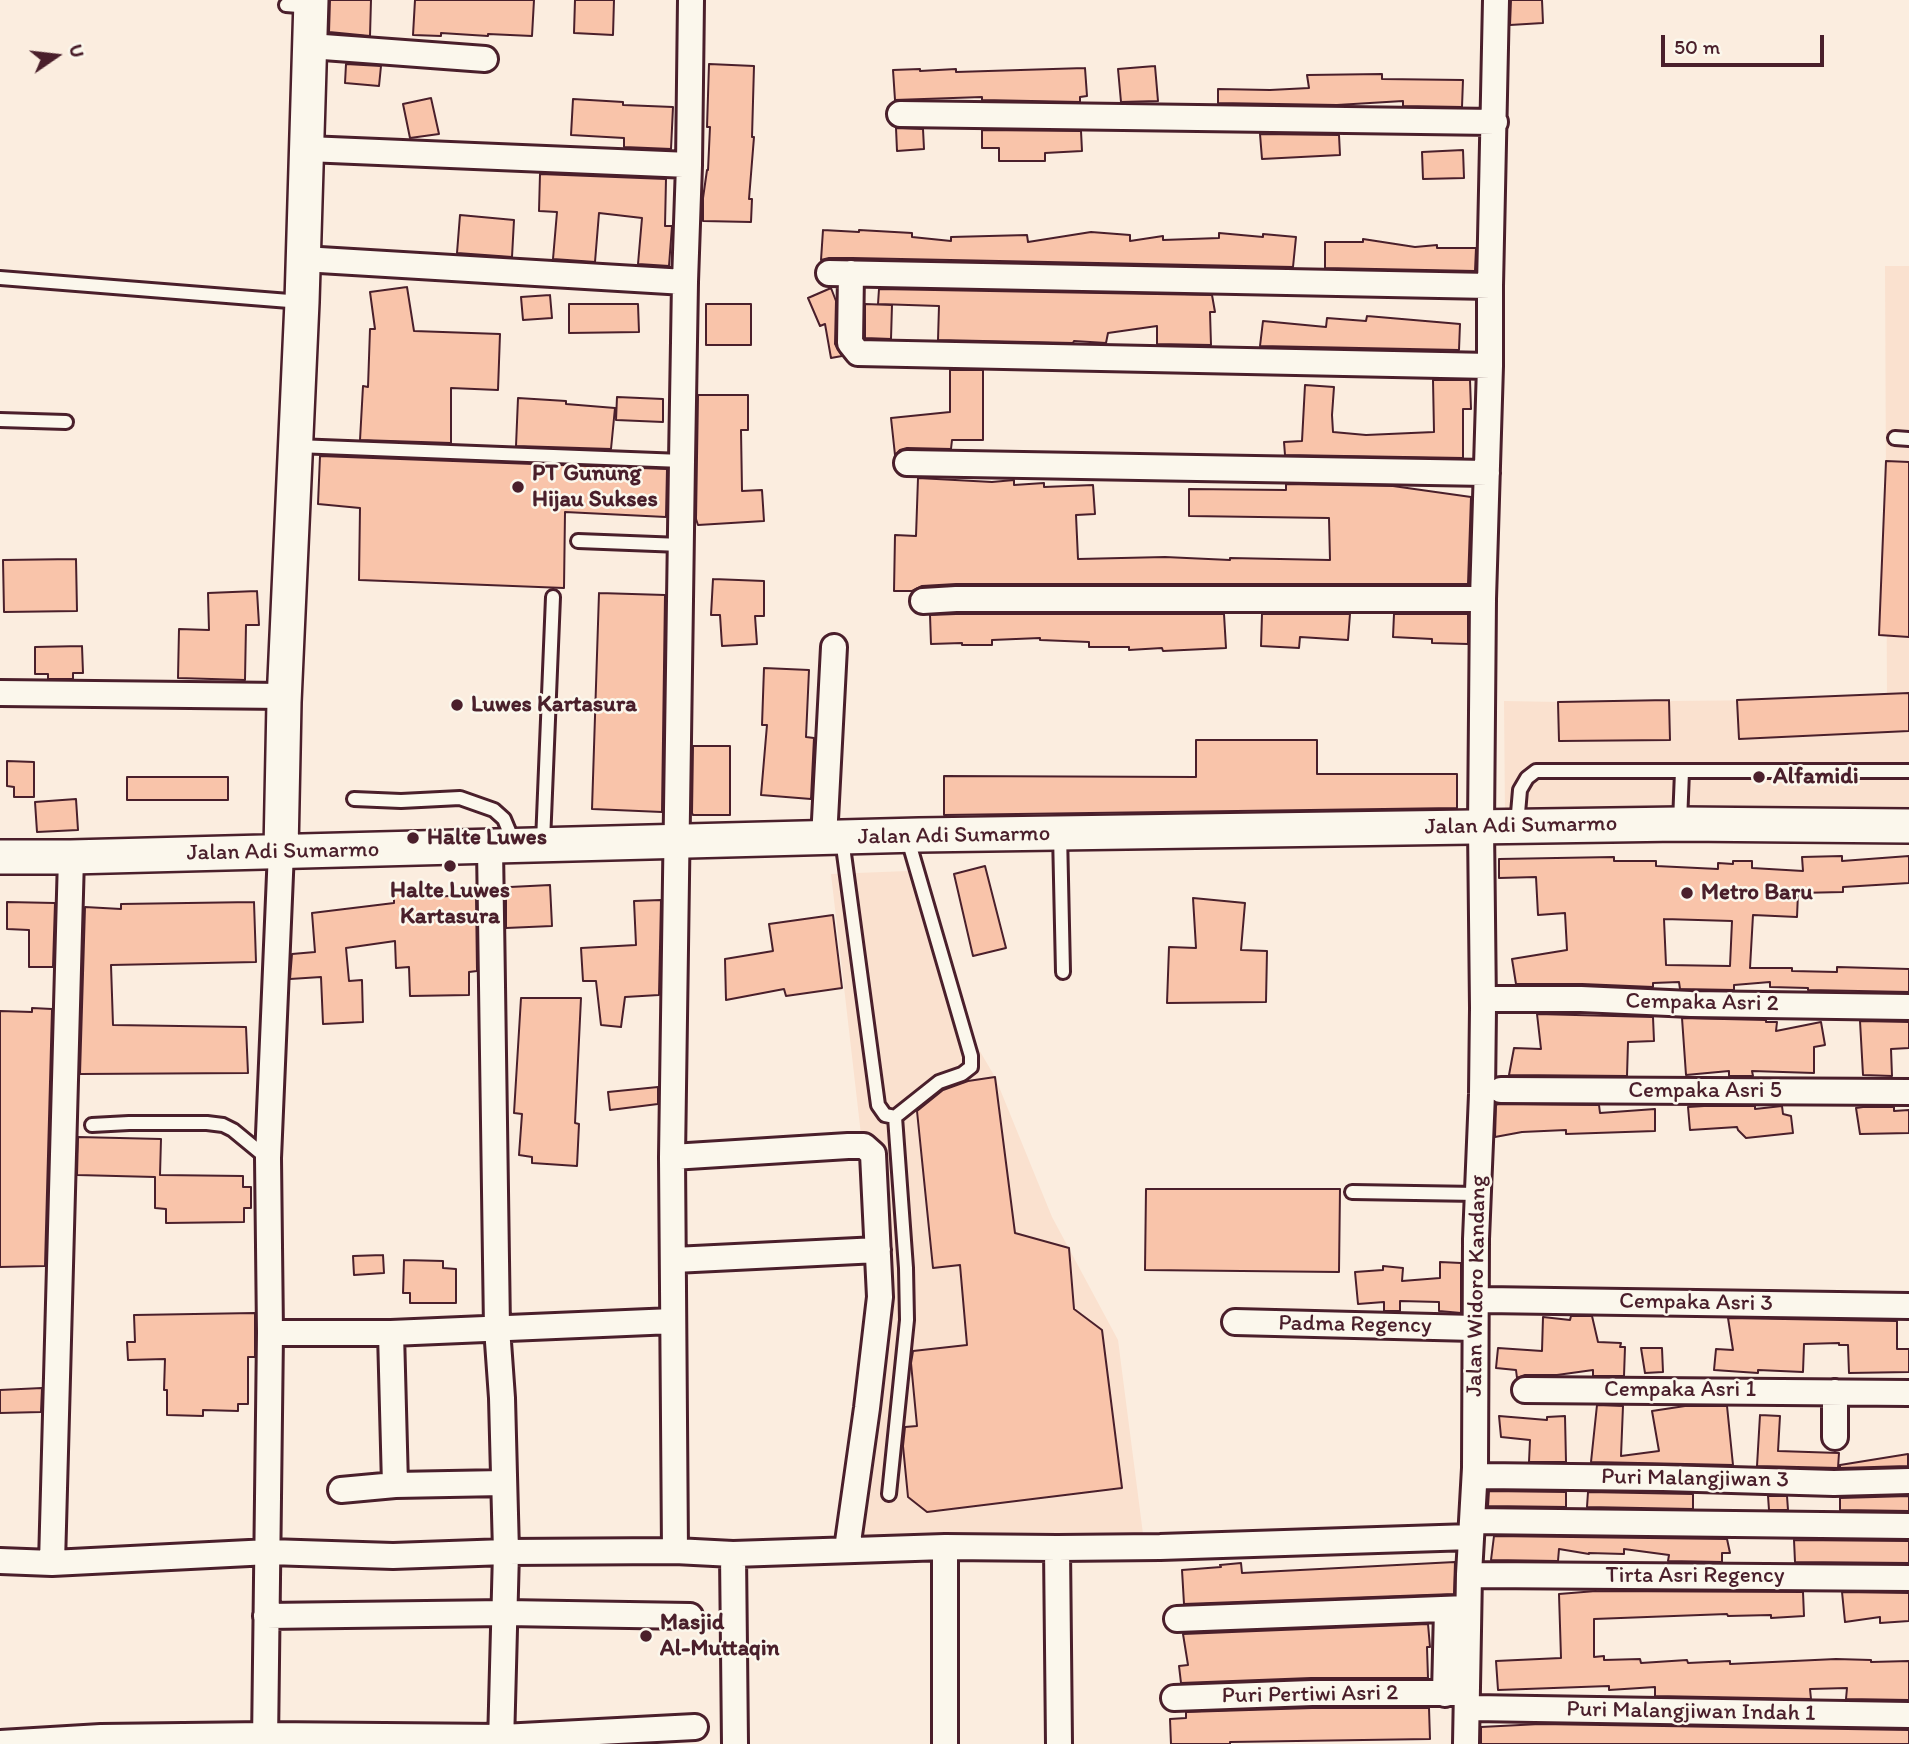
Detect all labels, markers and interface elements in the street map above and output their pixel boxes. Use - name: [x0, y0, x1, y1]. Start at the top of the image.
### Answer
- north arrow: [21, 21, 91, 91]
- scale bar: [1664, 21, 1827, 65]
- text: 50 m: [1674, 34, 1720, 59]
- text: U: [64, 42, 90, 60]
- place label: PT Gunung Hijau Sukses: [532, 460, 658, 514]
- marker: PT Gunung Hijau Sukses: [510, 479, 526, 495]
- place label: Luwes Kartasura: [471, 691, 637, 719]
- marker: Luwes Kartasura: [449, 697, 465, 713]
- place label: Alfamidi: [1773, 763, 1859, 791]
- marker: Alfamidi: [1751, 769, 1767, 785]
- street label: Jalan Adi Sumarmo: [1425, 811, 1617, 841]
- street label: Jalan Adi Sumarmo: [858, 821, 1050, 851]
- place label: Halte Luwes: [427, 824, 547, 852]
- marker: Halte Luwes: [405, 830, 421, 846]
- street label: Jalan Adi Sumarmo: [187, 837, 379, 867]
- marker: Halte Luwes Kartasura: [442, 858, 458, 874]
- place label: Halte Luwes Kartasura: [390, 877, 510, 931]
- place label: Metro Baru: [1701, 879, 1813, 907]
- marker: Metro Baru: [1679, 885, 1695, 901]
- street label: Cempaka Asri 2: [1625, 988, 1779, 1018]
- street label: Cempaka Asri 5: [1628, 1077, 1782, 1105]
- street label: Jalan Widoro Kandang: [1461, 1175, 1493, 1397]
- street label: Cempaka Asri 3: [1619, 1288, 1773, 1318]
- street label: Padma Regency: [1278, 1310, 1432, 1340]
- street label: Cempaka Asri 1: [1604, 1376, 1756, 1404]
- street label: Puri Malangjiwan 3: [1601, 1464, 1789, 1494]
- street label: Tirta Asri Regency: [1606, 1562, 1784, 1590]
- place label: Masjid Al-Muttaqin: [660, 1609, 780, 1663]
- marker: Masjid Al-Muttaqin: [638, 1628, 654, 1644]
- street label: Puri Pertiwi Asri 2: [1221, 1680, 1399, 1710]
- street label: Puri Malangjiwan Indah 1: [1566, 1696, 1816, 1728]

